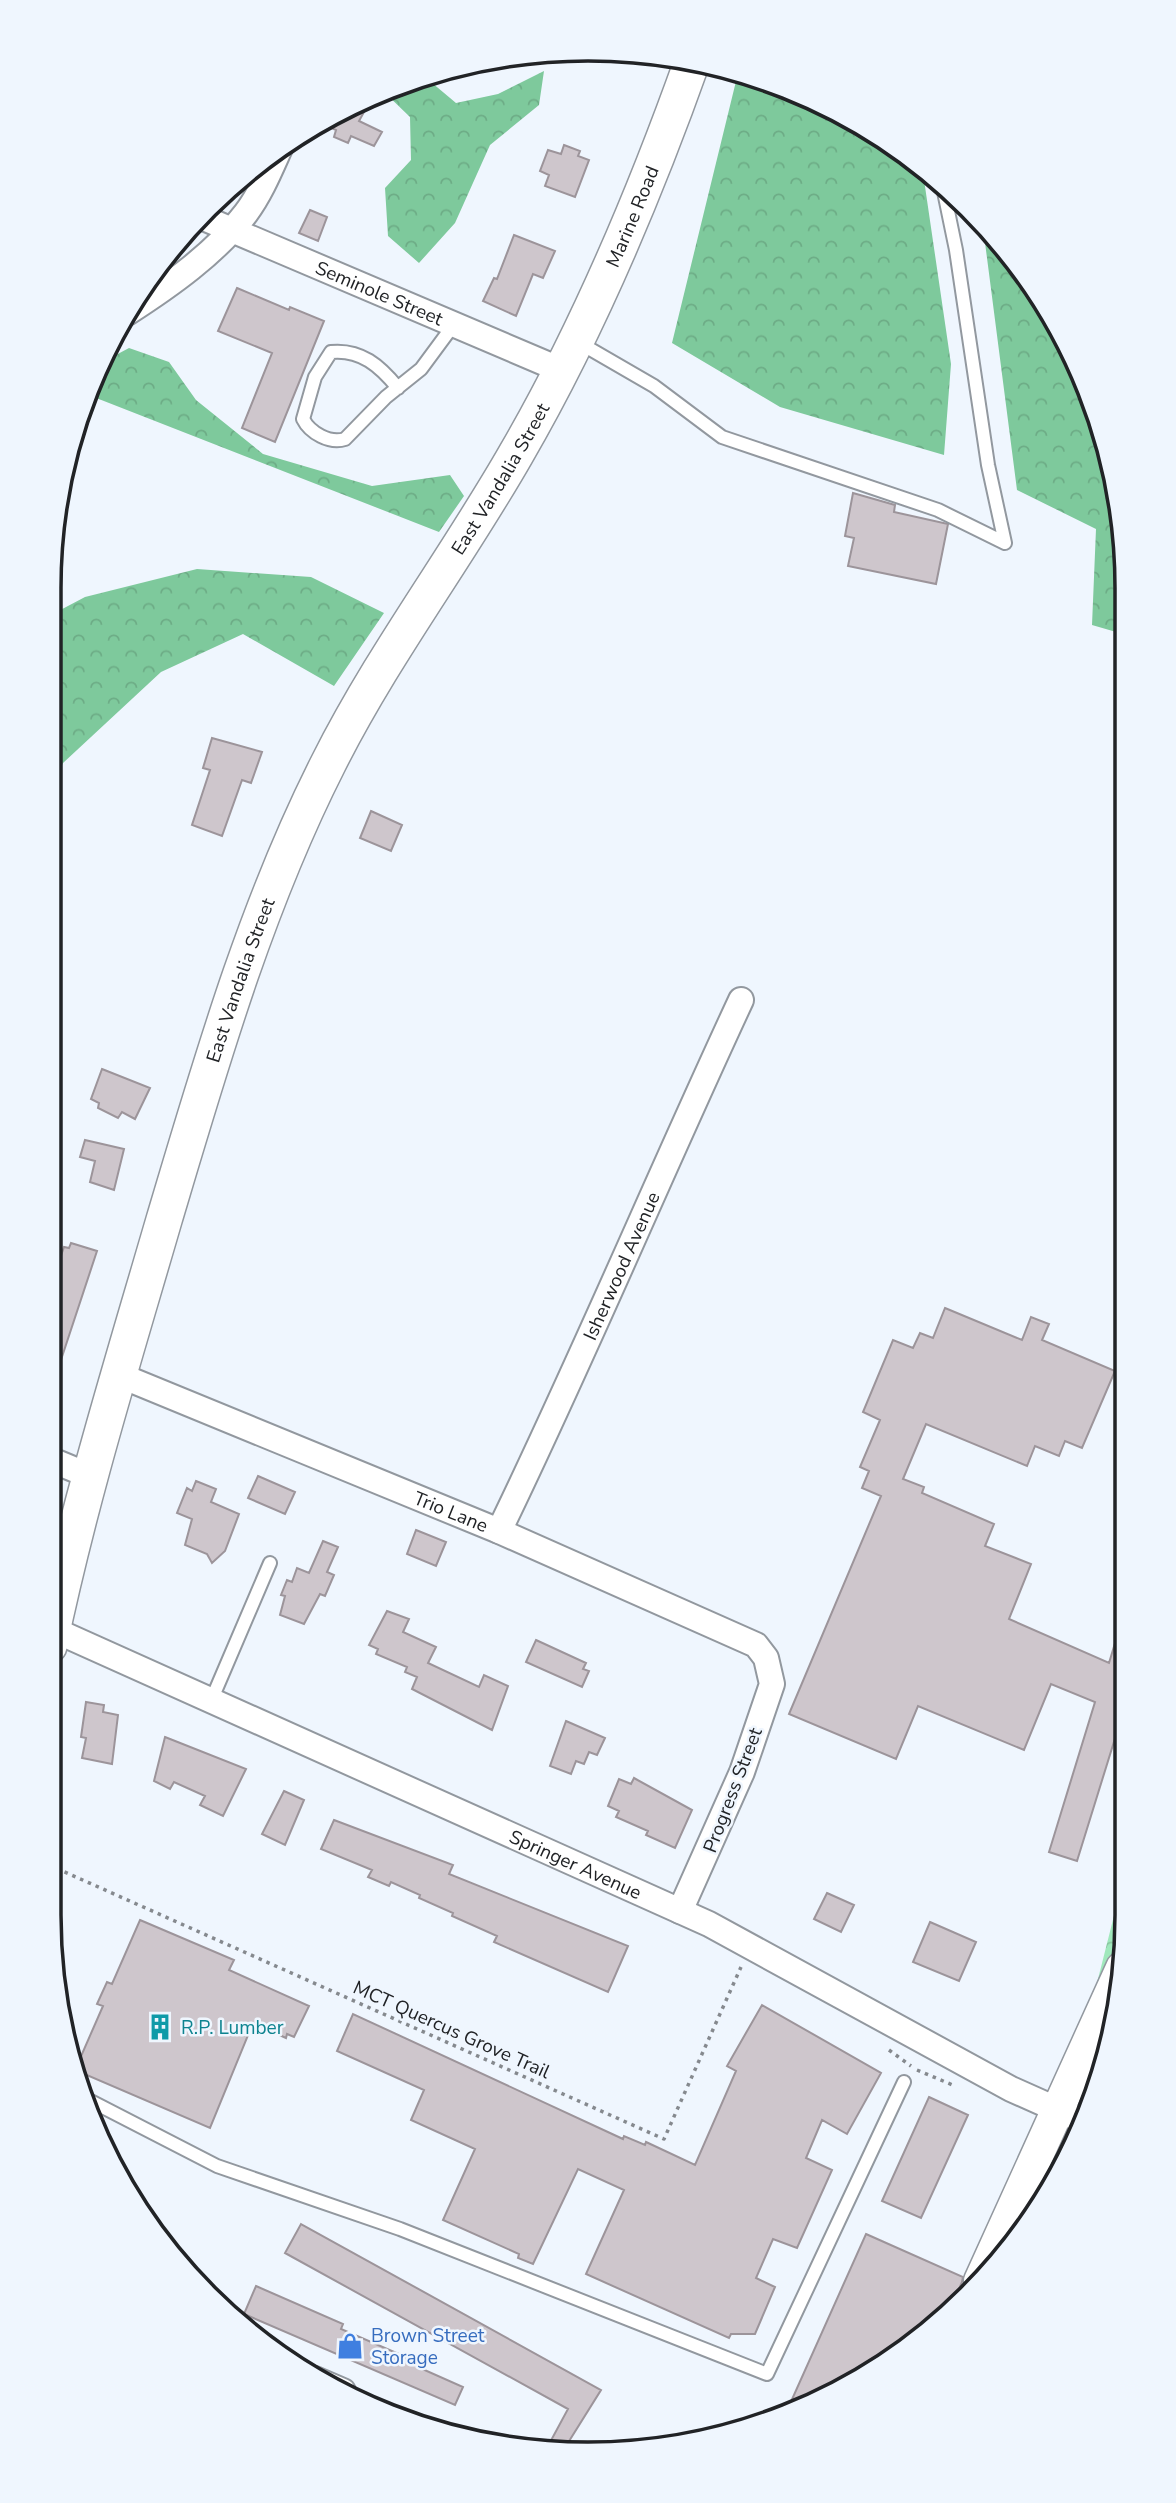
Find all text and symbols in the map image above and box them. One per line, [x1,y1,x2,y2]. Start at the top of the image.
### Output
street label: Marine Road [600,162,666,272]
street label: Seminole Street [311,255,447,332]
street label: East Vandalia Street [445,398,556,560]
street label: East Vandalia Street [200,894,282,1066]
street label: Isherwood Avenue [578,1188,666,1345]
street label: Trio Lane [410,1485,492,1539]
street label: Progress Street [697,1724,769,1857]
street label: Springer Avenue [505,1824,646,1906]
street label: MCT Quercus Grove Trail [349,1975,555,2085]
building icon: R.P. Lumber [145,2012,175,2042]
place label: R.P. Lumber [181,2015,284,2041]
place label: Brown Street Storage [371,2323,485,2371]
shop icon: Brown Street Storage [335,2331,365,2361]

